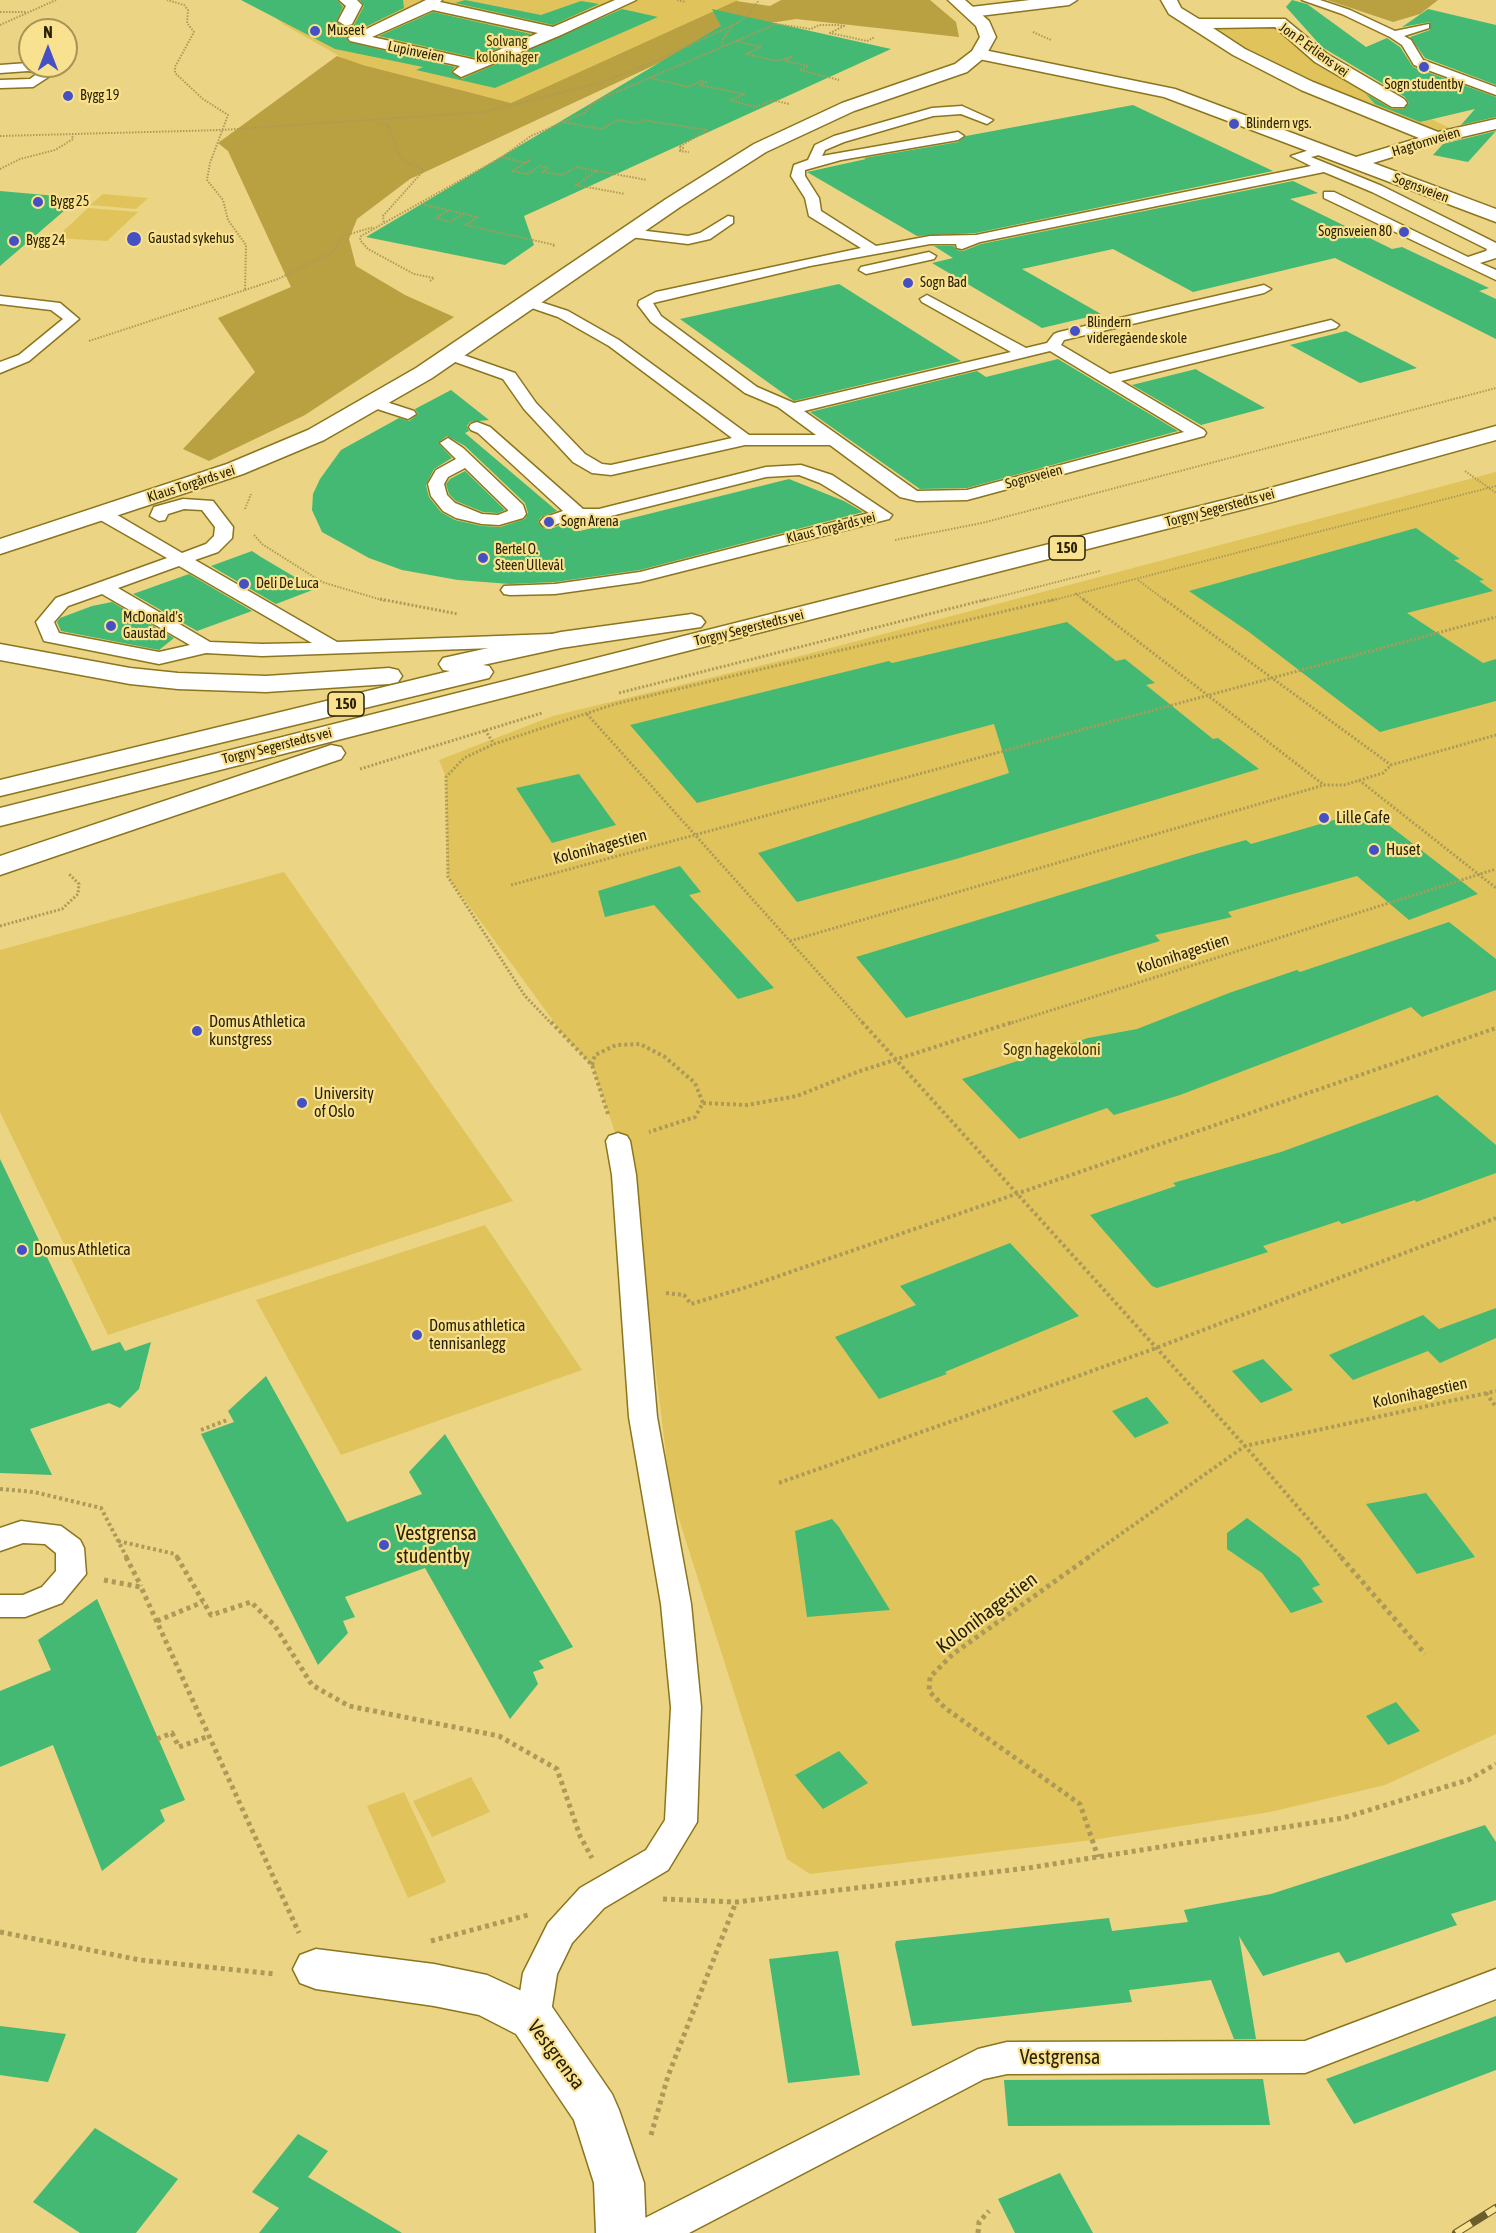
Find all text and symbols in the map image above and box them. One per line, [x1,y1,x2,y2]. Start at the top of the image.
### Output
north arrow [18,18,78,78]
street label: Jon P. Erliens vei [1276,19,1352,81]
text: N [43,23,53,41]
place label: Museet [327,23,365,39]
marker: Museet [308,24,322,38]
park label: Solvang kolonihager [476,34,538,66]
street label: Lupinveien [386,38,446,66]
marker: Sogn studentby [1417,60,1431,74]
place label: Sogn studentby [1384,77,1464,93]
place label: Bygg 19 [80,88,119,104]
marker: Bygg 19 [61,89,75,103]
place label: Blindern vgs. [1246,116,1311,132]
marker: Blindern vgs. [1227,117,1241,131]
street label: Hagtornveien [1390,124,1462,160]
street label: Sognsveien [1391,170,1451,206]
place label: Bygg 25 [50,194,89,210]
marker: Bygg 25 [31,195,45,209]
place label: Sognsveien 80 [1318,224,1392,240]
marker: Sognsveien 80 [1397,225,1411,239]
marker: Gaustad sykehus [125,230,143,248]
place label: Gaustad sykehus [148,231,234,247]
place label: Bygg 24 [26,233,65,249]
marker: Bygg 24 [7,234,21,248]
place label: Sogn Bad [920,275,967,291]
marker: Sogn Bad [901,276,915,290]
place label: Blindern videregående skole [1087,315,1187,348]
marker: Blindern videregående skole [1068,324,1082,338]
street label: Sognsveien [1004,461,1064,493]
street label: Klaus Torgårds vei [145,462,237,506]
street label: Torgny Segerstedts vei [1164,485,1276,531]
street label: Klaus Torgårds vei [785,509,877,547]
place label: Sogn Arena [561,514,619,530]
marker: Sogn Arena [542,515,556,529]
road number: 150 [1049,536,1085,560]
place label: Bertel O. Steen Ullevål [495,542,564,574]
marker: Bertel O. Steen Ullevål [476,551,490,565]
place label: Deli De Luca [256,576,319,592]
marker: Deli De Luca [237,577,251,591]
street label: Torgny Segerstedts vei [692,606,806,650]
place label: McDonald's Gaustad [123,610,183,642]
marker: McDonald's Gaustad [104,619,118,633]
road number: 150 [328,692,364,716]
street label: Torgny Segerstedts vei [220,724,334,768]
place label: Lille Cafe [1336,808,1390,828]
marker: Lille Cafe [1317,811,1331,825]
street label: Kolonihagestien [551,825,649,869]
place label: Huset [1386,840,1421,860]
marker: Huset [1367,843,1381,857]
street label: Kolonihagestien [1134,930,1232,978]
place label: Domus Athletica kunstgress [209,1012,306,1050]
marker: Domus Athletica kunstgress [190,1024,204,1038]
park label: Sogn hagekoloni [1003,1040,1101,1060]
place label: University of Oslo [314,1084,374,1122]
marker: University of Oslo [295,1096,309,1110]
place label: Domus Athletica [34,1240,131,1260]
marker: Domus Athletica [15,1243,29,1257]
place label: Domus athletica tennisanlegg [429,1316,525,1354]
marker: Domus athletica tennisanlegg [410,1328,424,1342]
street label: Kolonihagestien [1371,1374,1469,1412]
place label: Vestgrensa studentby [396,1522,477,1569]
marker: Vestgrensa studentby [377,1538,391,1552]
street label: Kolonihagestien [932,1567,1042,1659]
street label: Vestgrensa [522,2016,590,2094]
street label: Vestgrensa [1020,2046,1100,2070]

